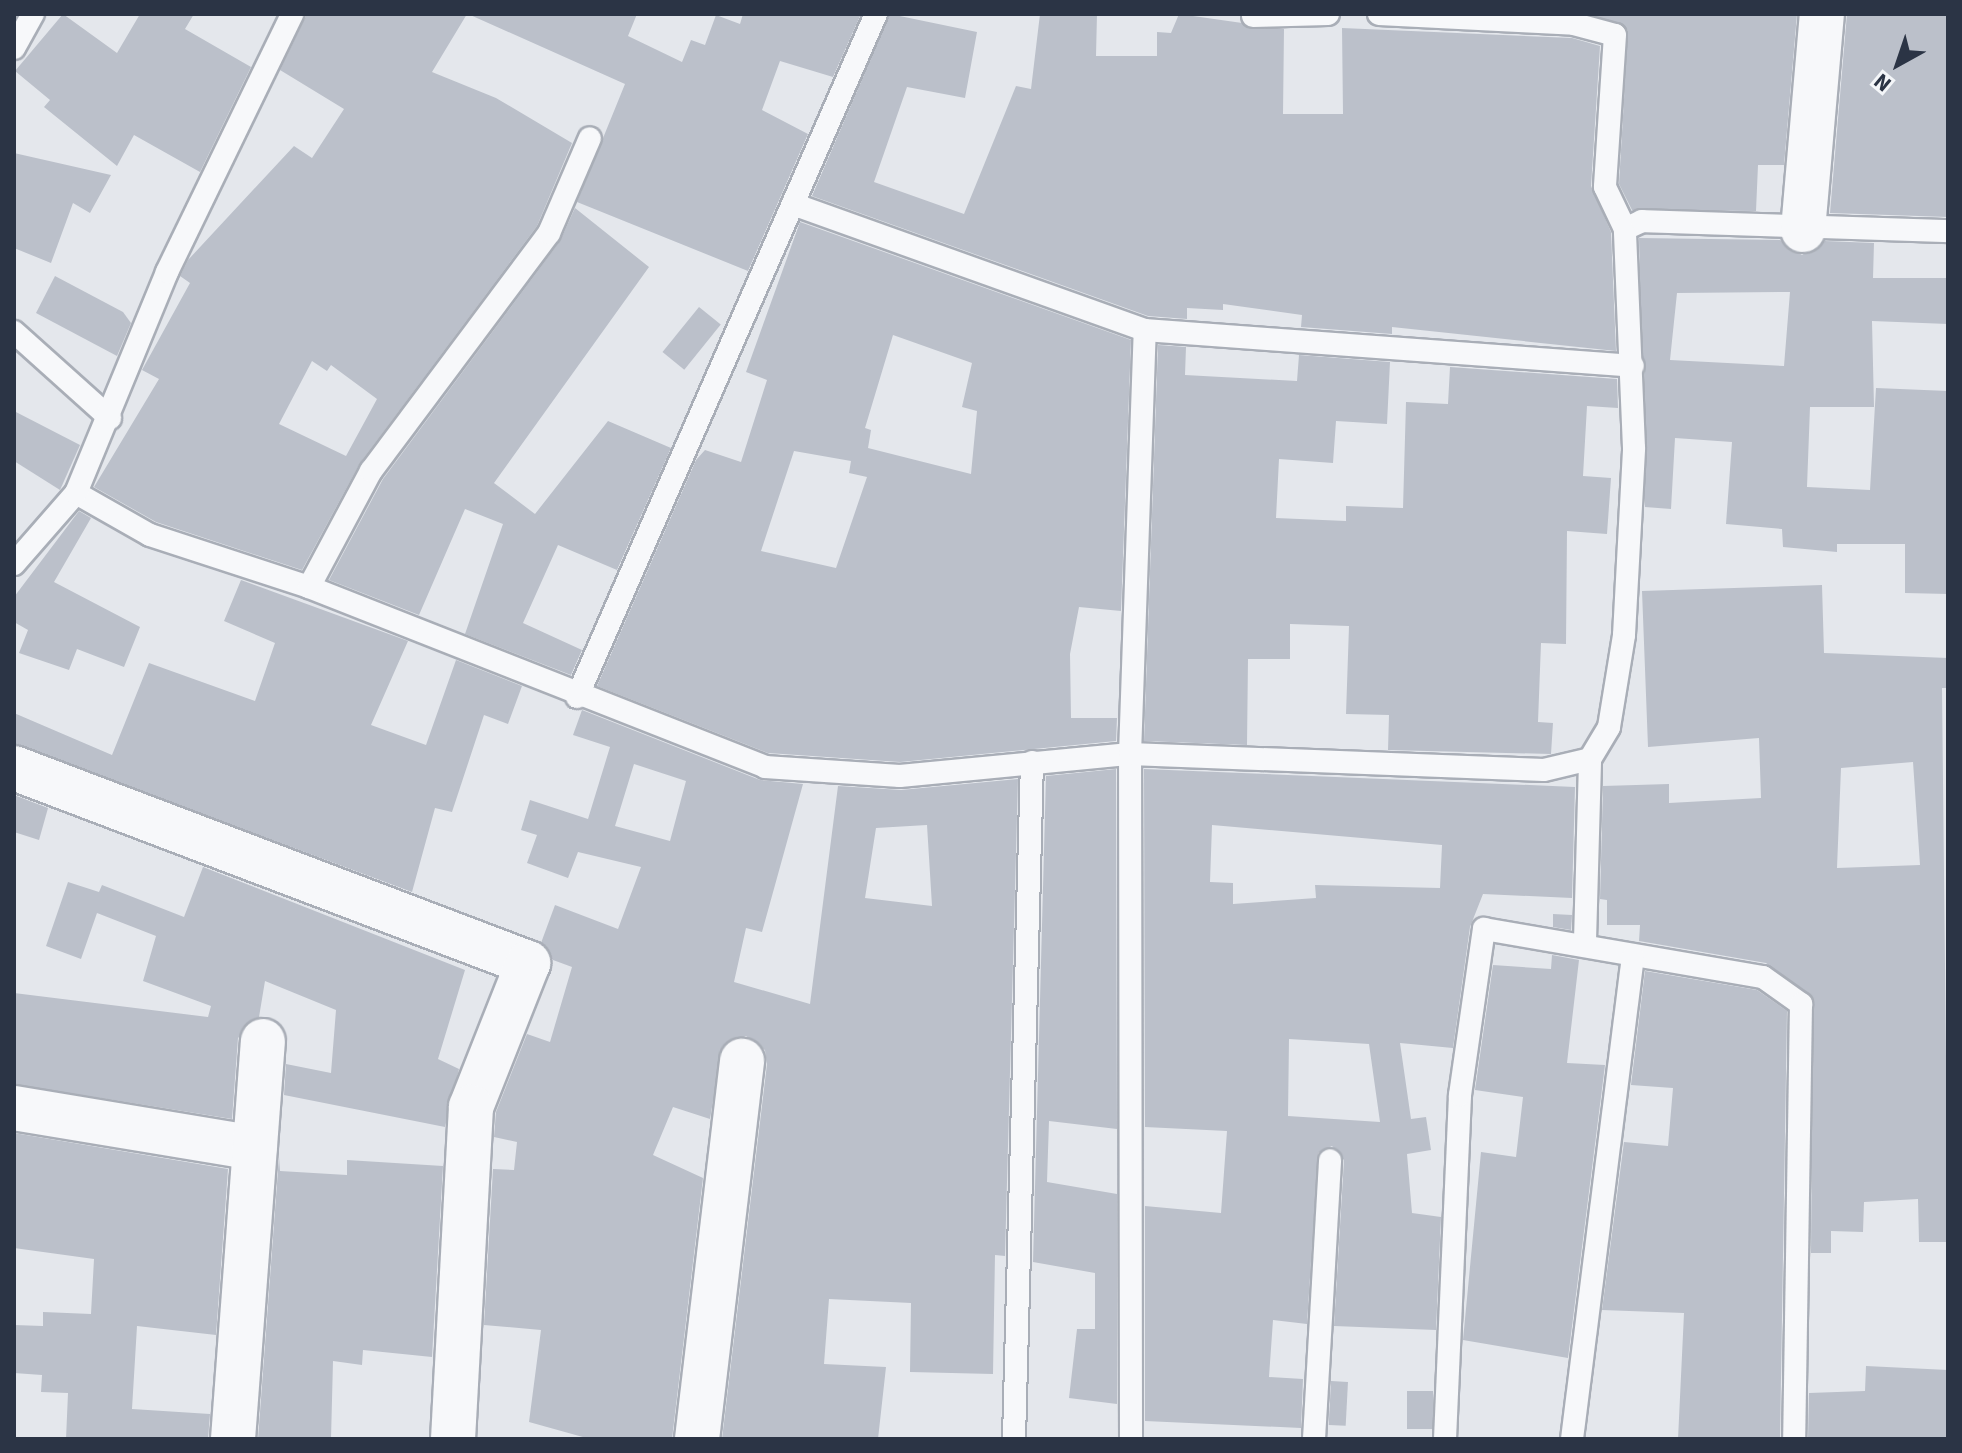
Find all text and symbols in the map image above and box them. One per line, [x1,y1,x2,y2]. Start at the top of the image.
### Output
north arrow [1858,24,1938,104]
text: N [1867,65,1898,99]

